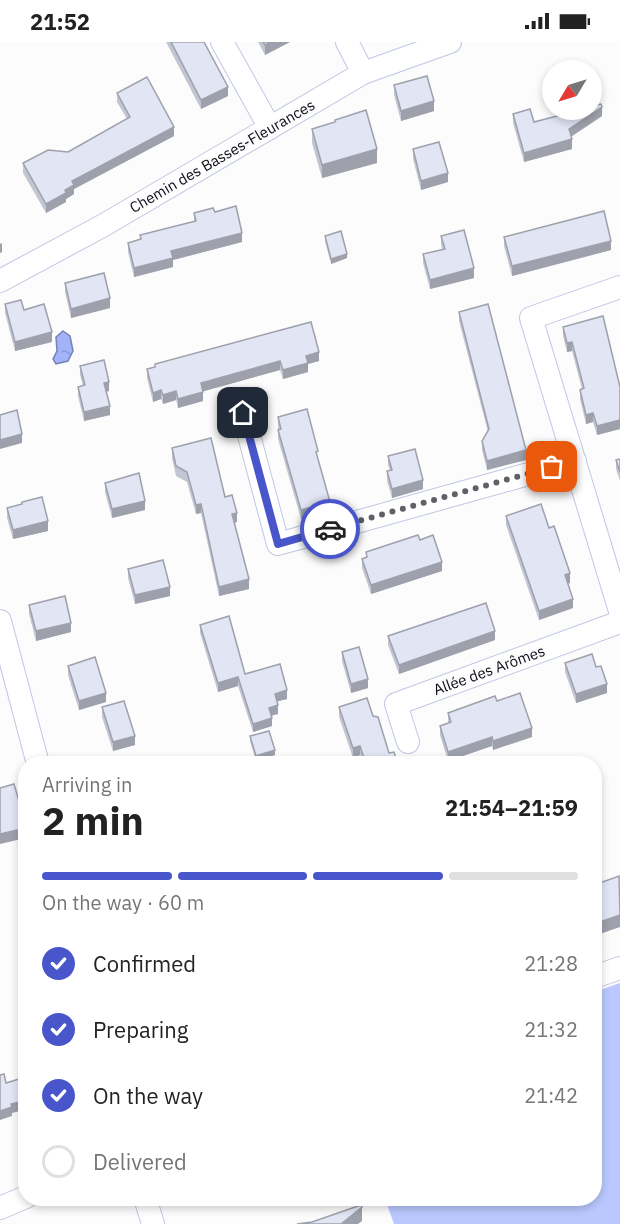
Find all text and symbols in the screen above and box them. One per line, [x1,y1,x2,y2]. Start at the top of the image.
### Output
text: 21:52 [30,7,90,36]
north arrow [542,60,602,120]
map controls [542,60,602,120]
street label: Chemin des Basses-Fleurances [126,95,318,217]
pin [217,387,268,438]
icon: home [226,396,259,429]
pin [526,441,577,492]
icon: bag [535,450,568,483]
courier [300,499,360,559]
icon: car [314,513,347,546]
street label: Allée des Arômes [431,641,547,699]
text: Arriving in [42,771,132,798]
text: 21:54–21:59 [445,793,578,822]
text: 2 min [42,795,144,846]
text: On the way · 60 m [42,889,204,916]
icon: check [42,947,75,980]
text: Confirmed [93,949,196,978]
text: 21:28 [524,950,578,977]
icon: check [42,1013,75,1046]
text: Preparing [93,1015,188,1044]
text: 21:32 [524,1016,578,1043]
icon: check [42,1079,75,1112]
text: On the way [93,1081,203,1110]
text: 21:42 [524,1082,578,1109]
text: Delivered [93,1147,187,1176]

